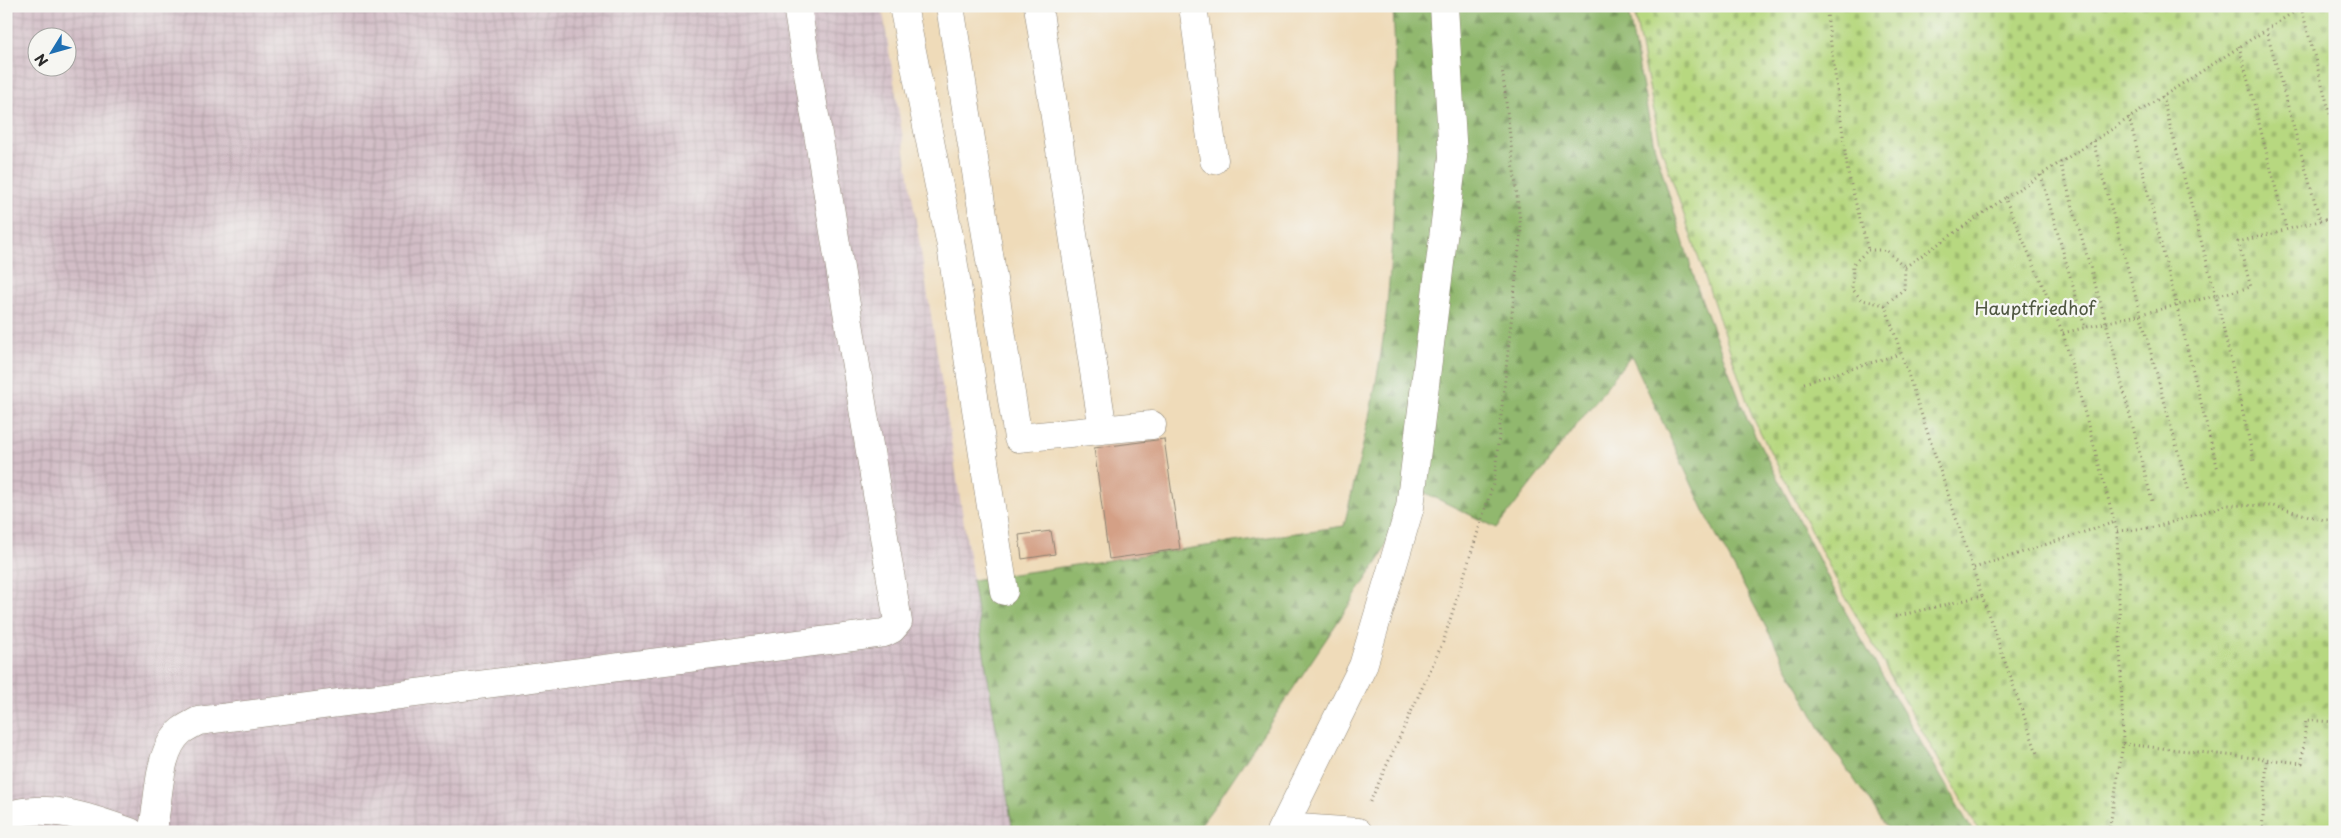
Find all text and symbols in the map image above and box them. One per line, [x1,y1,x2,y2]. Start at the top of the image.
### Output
north arrow [28,28,78,78]
text: N [29,49,53,71]
park label: Hauptfriedhof [1975,294,2098,321]

